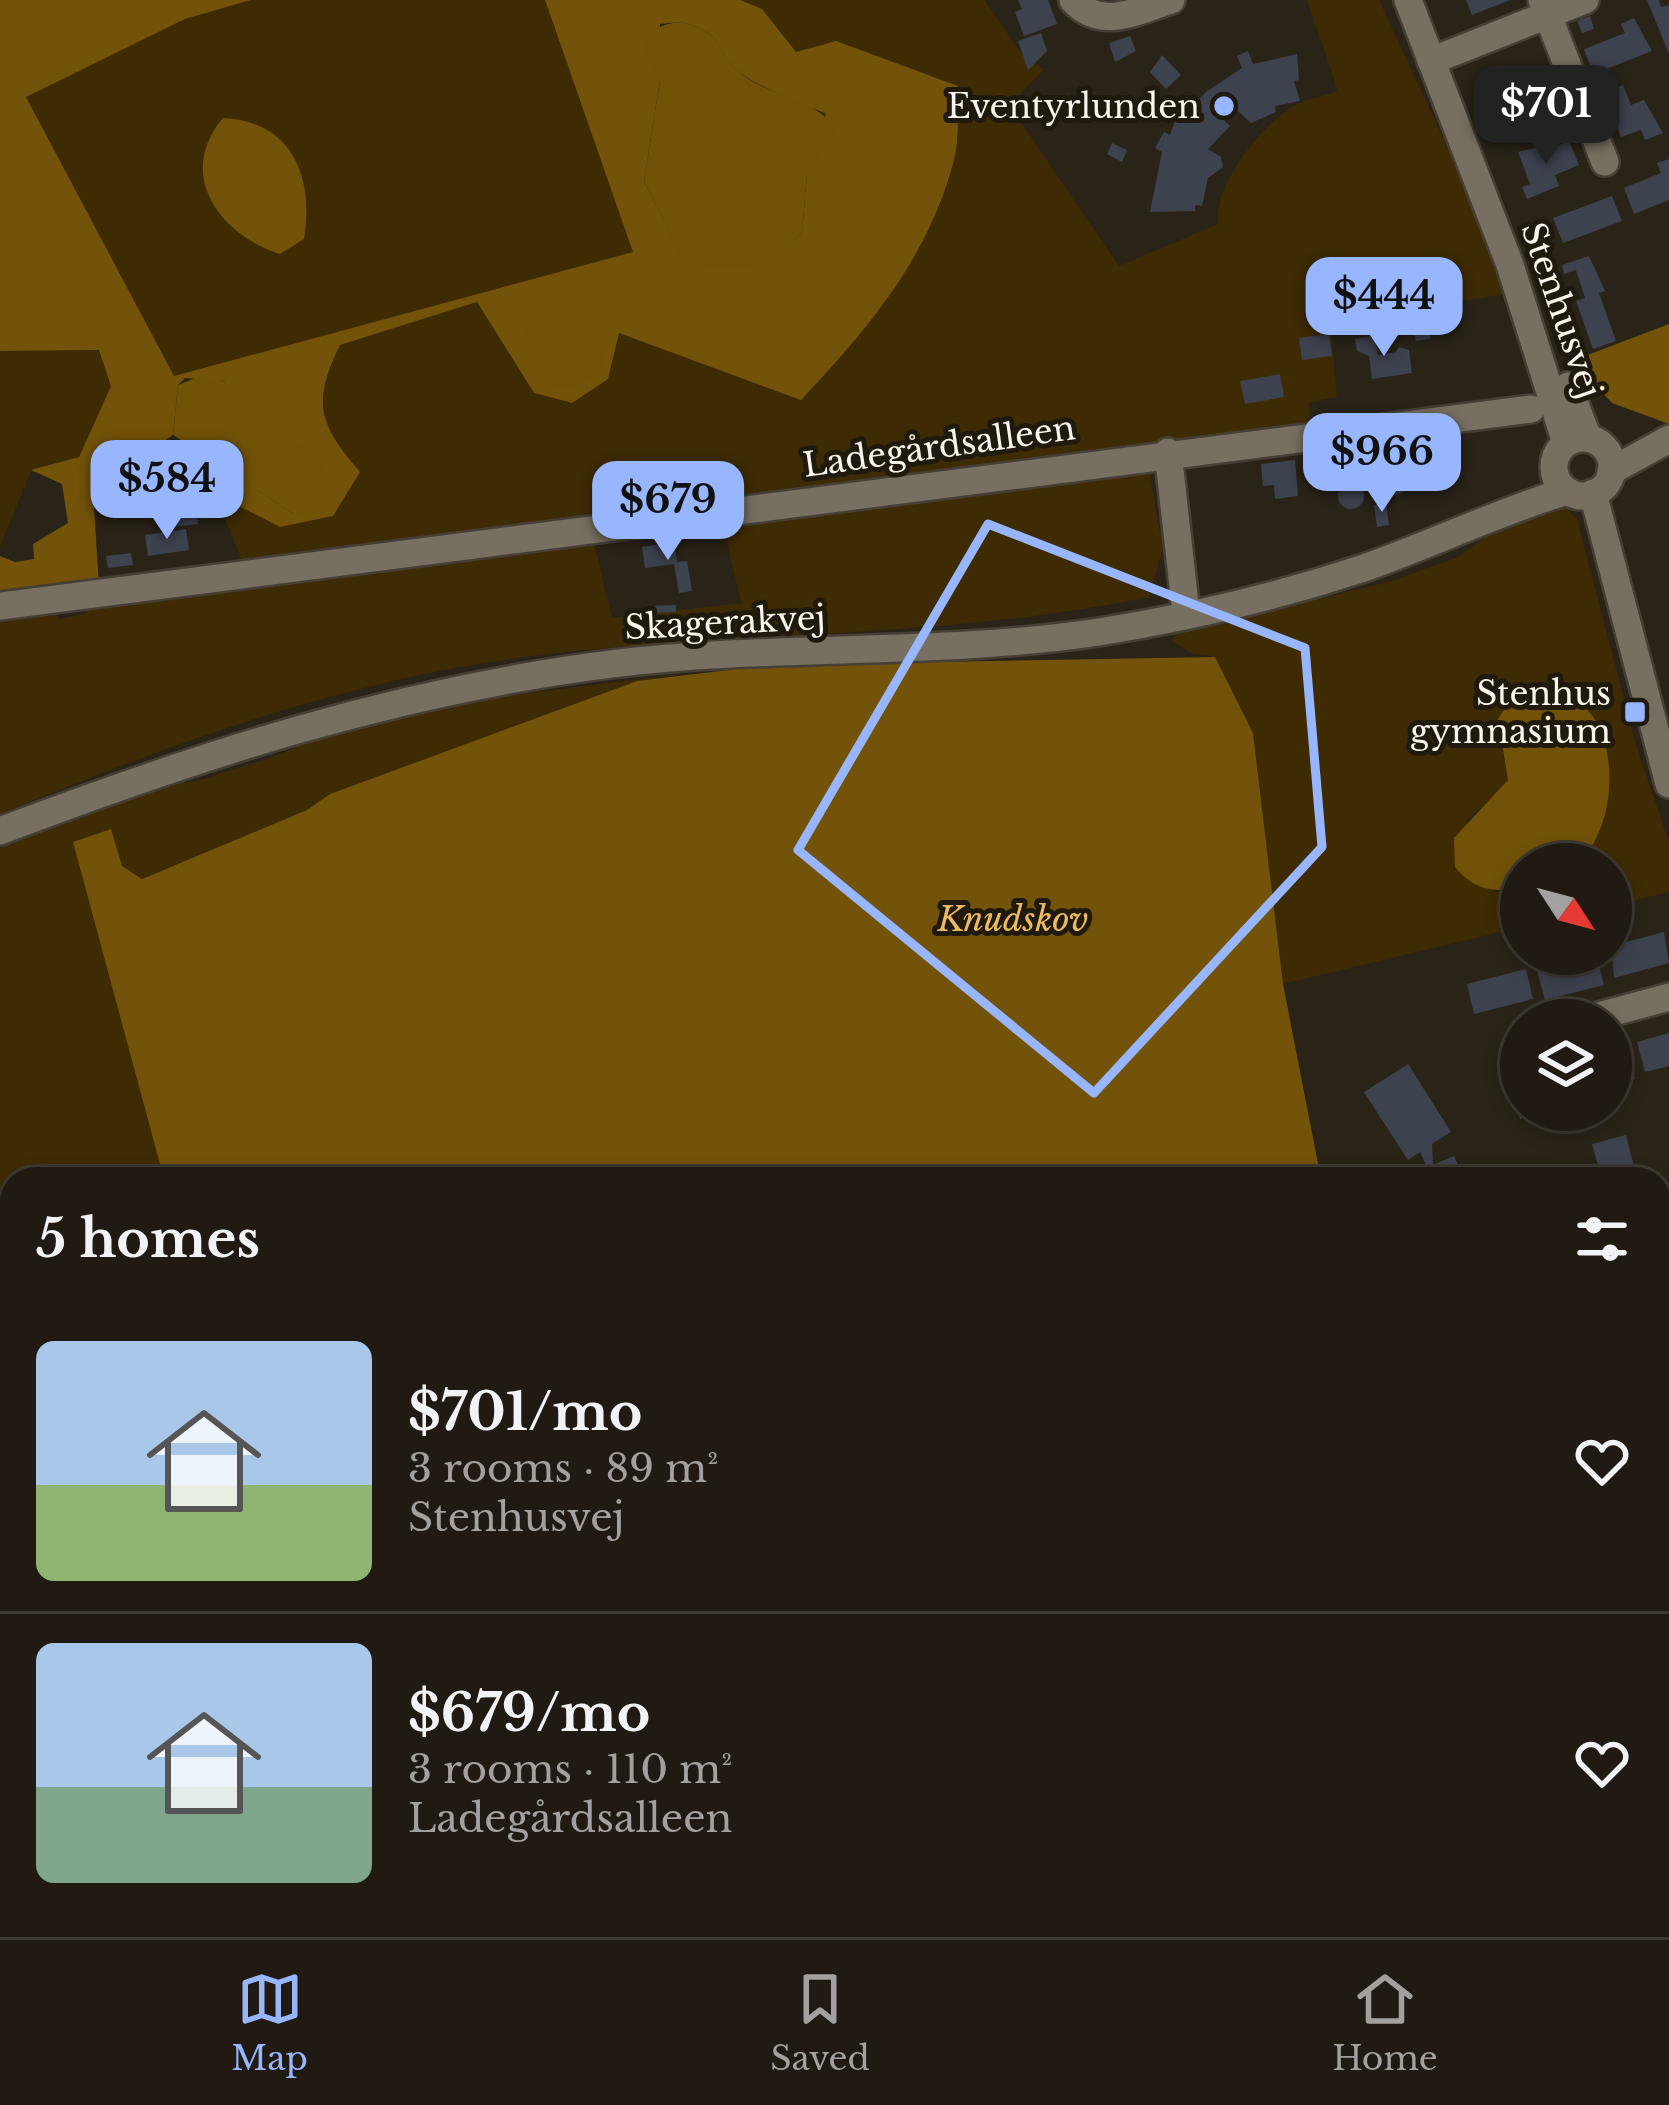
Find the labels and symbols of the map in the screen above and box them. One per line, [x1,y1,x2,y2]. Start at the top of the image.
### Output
pin: $701 [1475,65,1617,167]
place label: Eventyrlunden [947,86,1200,127]
marker: Eventyrlunden [1211,93,1237,119]
street label: Stenhusvej [1512,217,1611,403]
pin: $444 [1313,257,1455,359]
street label: Ladegårdsalleen [800,407,1078,486]
pin: $966 [1311,413,1453,515]
pin: $584 [96,440,238,542]
pin: $679 [597,461,739,563]
street label: Skagerakvej [624,597,827,648]
place label: Stenhus gymnasium [1410,673,1611,752]
marker: Stenhus gymnasium [1622,699,1648,725]
north arrow [1500,843,1632,975]
park label: Knudskov [937,899,1088,940]

